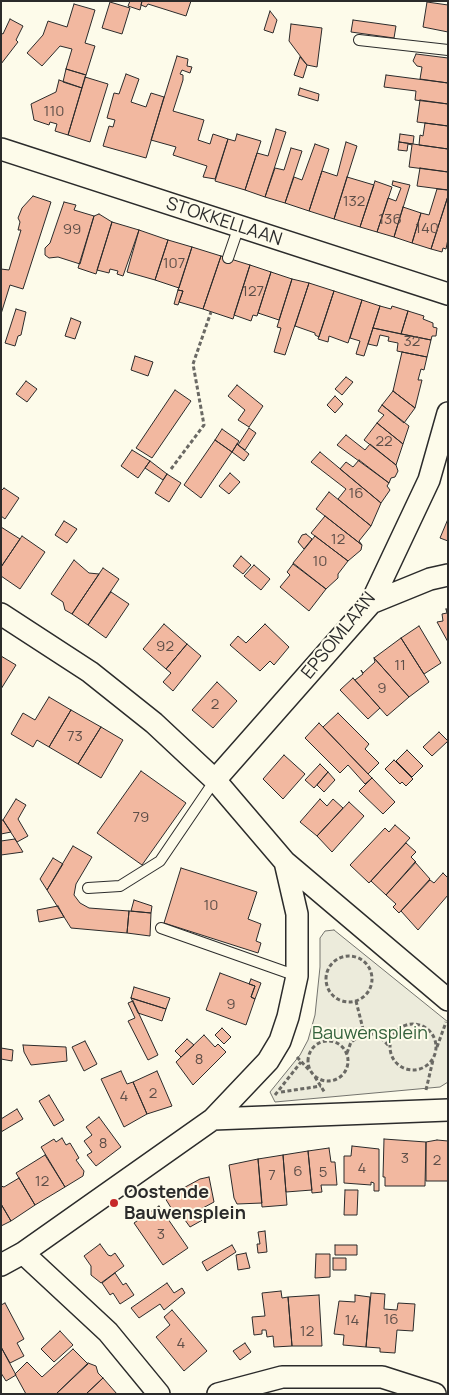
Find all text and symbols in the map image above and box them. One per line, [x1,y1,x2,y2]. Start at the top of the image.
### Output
house number: 110 [44,103,64,121]
street label: STOKKELLAAN [163,193,285,251]
house number: 132 [343,193,365,211]
house number: 136 [378,211,402,229]
house number: 140 [415,220,439,238]
house number: 99 [63,221,81,239]
house number: 107 [163,255,185,273]
house number: 127 [242,283,264,301]
house number: 32 [404,333,420,351]
house number: 22 [375,433,393,451]
house number: 16 [348,485,364,503]
house number: 12 [331,531,345,549]
house number: 10 [313,553,327,571]
street label: EPSOMLAAN [297,588,381,684]
house number: 92 [156,638,174,656]
house number: 11 [394,657,406,675]
house number: 9 [377,680,387,698]
house number: 2 [211,696,219,714]
house number: 73 [67,728,83,746]
house number: 79 [133,809,149,827]
house number: 10 [204,897,218,915]
house number: 9 [226,996,236,1014]
park label: Bauwensplein [312,1023,428,1045]
house number: 8 [195,1051,203,1069]
house number: 2 [149,1085,157,1103]
house number: 4 [120,1088,128,1106]
house number: 8 [99,1135,107,1153]
house number: 3 [401,1150,409,1168]
house number: 2 [433,1152,441,1170]
house number: 4 [358,1160,366,1178]
house number: 6 [293,1163,303,1181]
house number: 5 [319,1164,327,1182]
house number: 7 [268,1167,276,1185]
house number: 12 [35,1173,49,1191]
place label: Oostende Bauwensplein [124,1182,246,1224]
marker: Oostende Bauwensplein [108,1197,120,1209]
house number: 3 [157,1226,165,1244]
house number: 16 [383,1311,399,1329]
house number: 14 [345,1312,359,1330]
house number: 12 [300,1323,314,1341]
house number: 4 [177,1335,185,1353]

